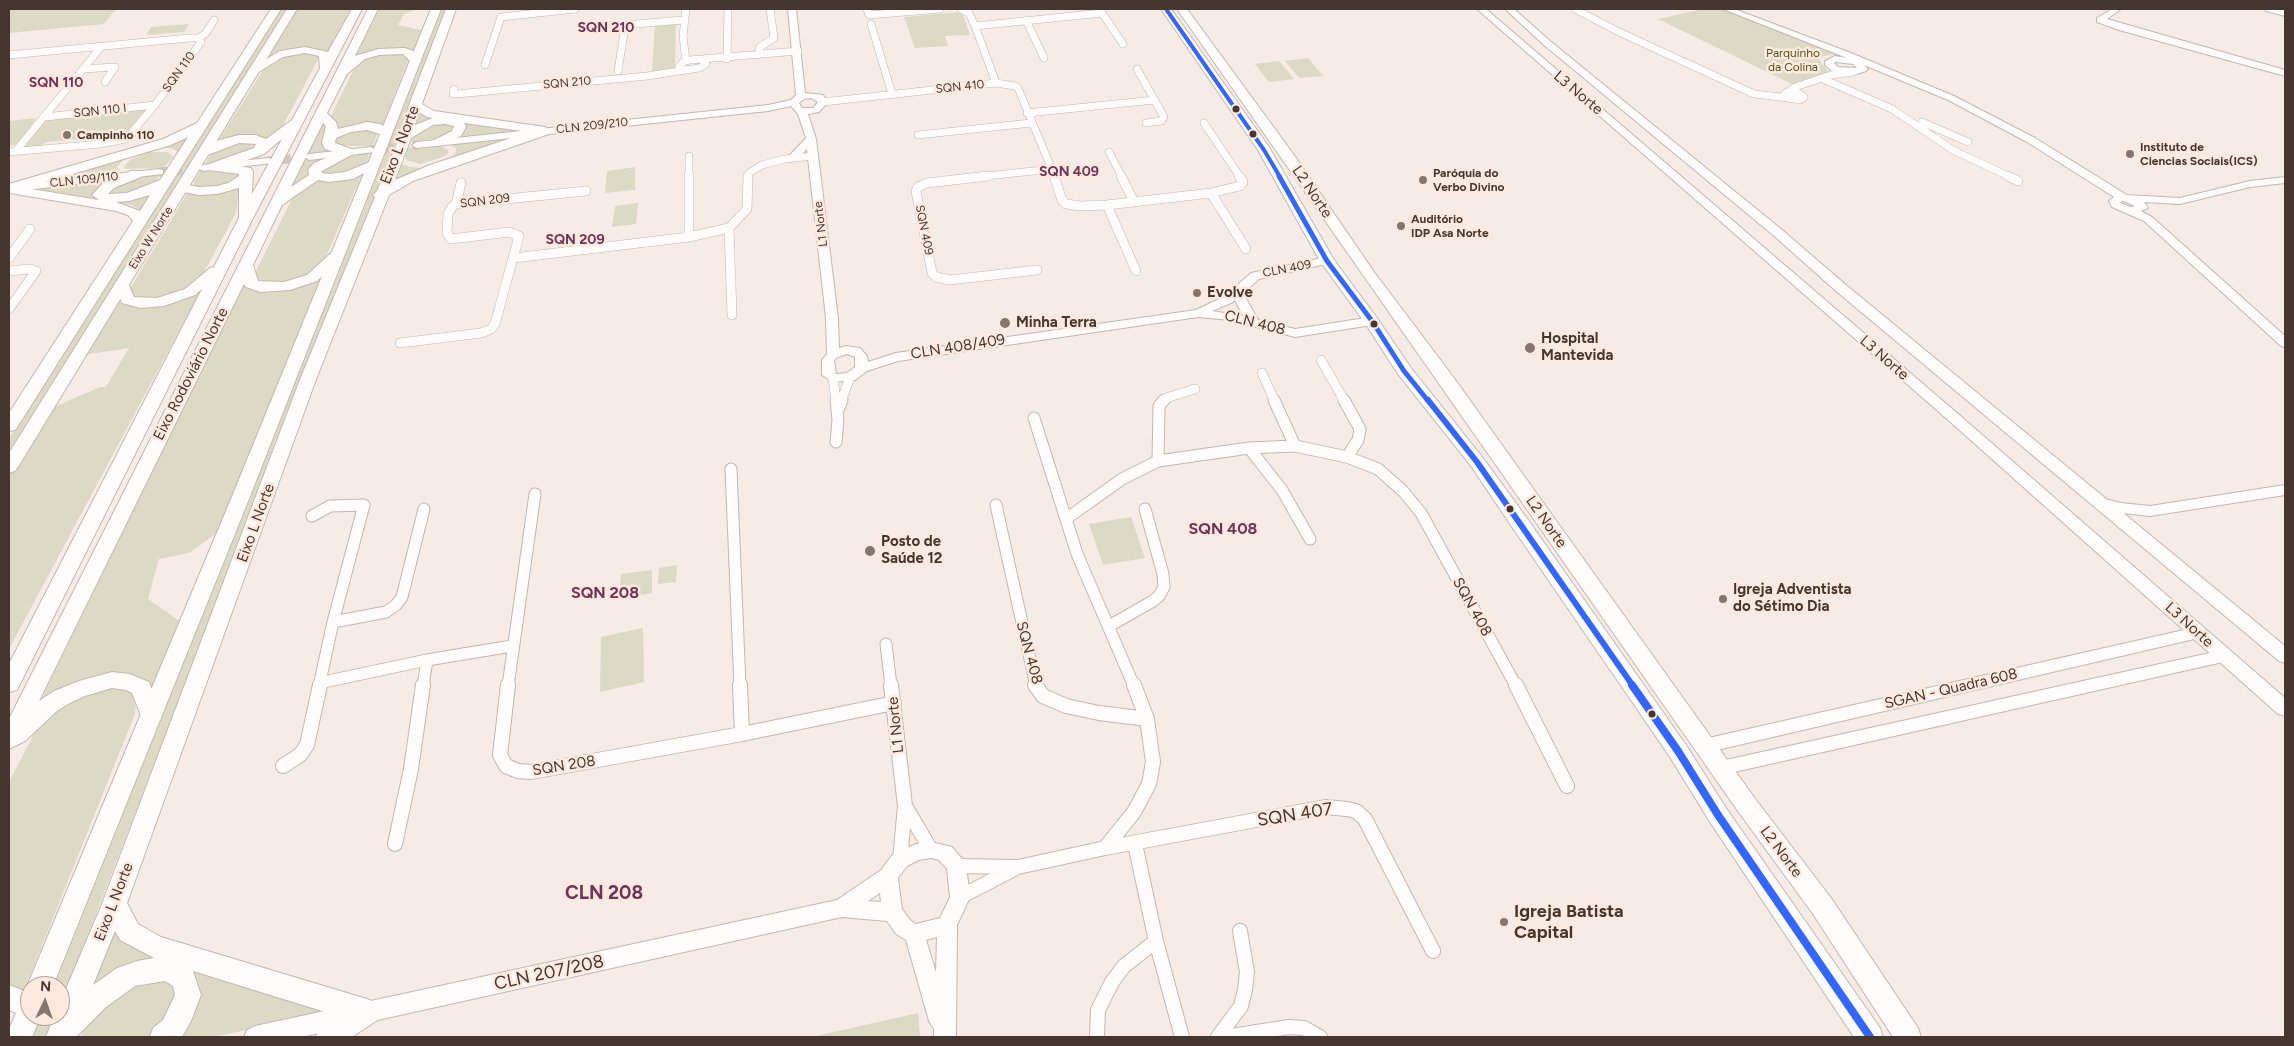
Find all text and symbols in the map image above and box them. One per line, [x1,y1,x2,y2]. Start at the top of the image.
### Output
district label: SQN 210 [578,20,634,36]
park label: Parquinho da Colina [1766,46,1820,74]
street label: SQN 110 [159,49,199,95]
street label: L3 Norte [1550,67,1606,119]
street label: SQN 210 [542,74,592,92]
district label: SQN 110 [29,75,83,91]
street label: SQN 410 [935,77,985,97]
street label: SQN 110 I [73,101,127,121]
street label: Eixo L Norte [377,103,423,187]
unlabelled marker [1231,104,1241,114]
street label: CLN 209/210 [555,115,629,137]
place label: Campinho 110 [77,128,154,142]
marker: Campinho 110 [61,129,73,141]
unlabelled marker [1248,129,1258,139]
place label: Instituto de Ciencias Sociais(ICS) [2140,140,2258,168]
marker: Instituto de Ciencias Sociais(ICS) [2124,148,2136,160]
street label: L2 Norte [1288,162,1336,222]
district label: SQN 409 [1039,164,1099,180]
place label: Paróquia do Verbo Divino [1433,166,1505,194]
street label: CLN 109/110 [49,169,119,191]
marker: Paróquia do Verbo Divino [1417,174,1429,186]
street label: SQN 209 [459,191,511,211]
street label: L1 Norte [811,201,831,247]
street label: Eixo W Norte [126,204,176,272]
street label: SQN 409 [912,204,936,256]
place label: Auditório IDP Asa Norte [1411,212,1489,240]
marker: Auditório IDP Asa Norte [1395,220,1407,232]
district label: SQN 209 [546,232,604,248]
street label: CLN 409 [1262,257,1312,281]
place label: Evolve [1207,284,1253,302]
marker: Evolve [1191,287,1203,299]
street label: Eixo Rodoviário Norte [150,305,232,443]
street label: CLN 408 [1223,307,1287,339]
place label: Minha Terra [1016,314,1097,332]
marker: Minha Terra [998,316,1012,330]
unlabelled marker [1369,319,1379,329]
place label: Hospital Mantevida [1541,330,1613,365]
street label: CLN 408/409 [910,331,1006,363]
street label: L3 Norte [1856,332,1912,384]
marker: Hospital Mantevida [1523,341,1537,355]
street label: Eixo L Norte [233,481,279,565]
street label: L2 Norte [1522,493,1570,551]
unlabelled marker [1505,504,1515,514]
district label: SQN 408 [1189,519,1257,539]
place label: Posto de Saúde 12 [881,533,942,568]
marker: Posto de Saúde 12 [863,544,877,558]
street label: SQN 408 [1449,574,1495,640]
place label: Igreja Adventista do Sétimo Dia [1733,581,1852,616]
district label: SQN 208 [571,583,639,603]
marker: Igreja Adventista do Sétimo Dia [1717,593,1729,605]
street label: L3 Norte [2161,599,2217,651]
street label: SQN 408 [1012,620,1046,686]
street label: SGAN - Quadra 608 [1883,665,2019,713]
street label: L1 Norte [884,696,908,754]
unlabelled marker [1647,709,1657,719]
street label: SQN 208 [531,752,597,780]
street label: SQN 407 [1256,798,1334,832]
street label: L2 Norte [1756,823,1806,881]
street label: Eixo L Norte [91,860,137,944]
district label: CLN 208 [565,882,643,904]
place label: Igreja Batista Capital [1514,901,1624,944]
marker: Igreja Batista Capital [1498,916,1510,928]
street label: CLN 207/208 [492,951,606,995]
north arrow [20,976,70,1026]
text: N [40,978,52,995]

